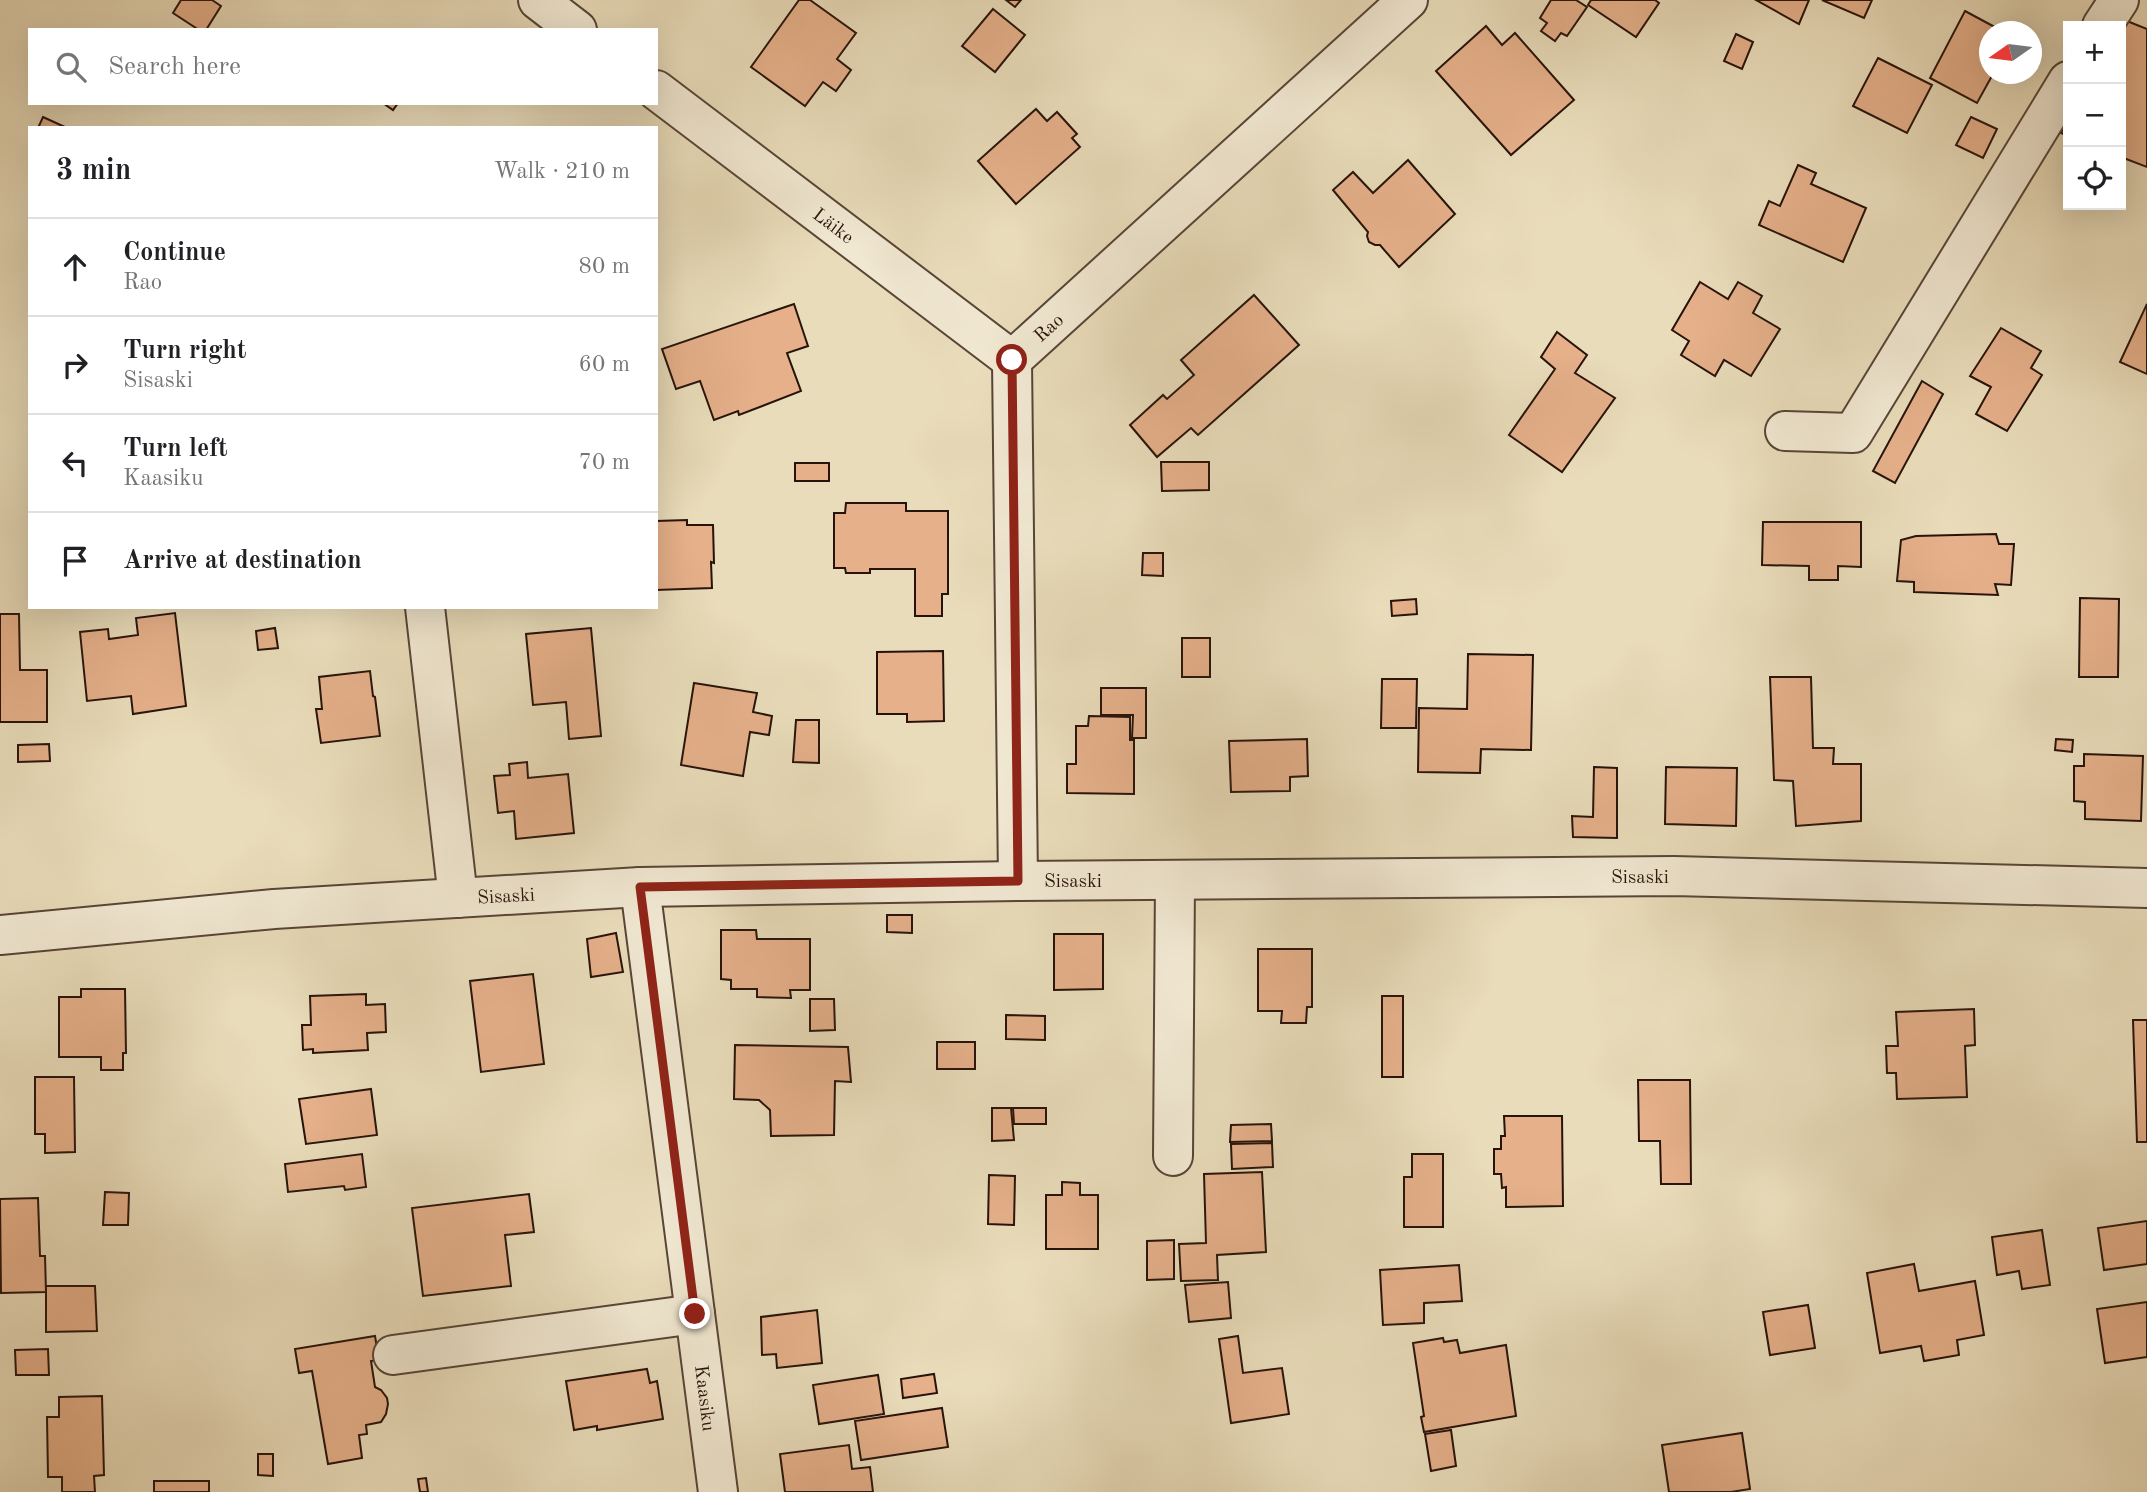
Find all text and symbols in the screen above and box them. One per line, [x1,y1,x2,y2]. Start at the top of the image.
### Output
north arrow [1979,21,2042,84]
map controls [2063,21,2126,210]
button: + [2063,21,2126,84]
search box [28,28,658,105]
icon: search [52,48,90,86]
text: Search here [108,54,241,80]
button: − [2063,84,2126,147]
button: locate [2063,147,2126,210]
text: 3 min [56,156,131,186]
text: Walk · 210 m [494,160,630,183]
street label: Läike [808,206,857,248]
text: Continue [123,240,226,266]
icon: ahead [56,248,94,286]
text: 80 m [579,255,630,278]
text: Rao [123,271,162,294]
street label: Rao [1031,311,1068,347]
text: Turn right [123,338,246,364]
route start [996,344,1027,375]
icon: right [56,346,94,384]
text: 60 m [579,353,630,376]
text: Sisaski [123,369,193,392]
text: Turn left [123,436,228,462]
icon: left [56,444,94,482]
text: 70 m [579,451,630,474]
text: Kaasiku [123,467,204,490]
icon: arrive [56,542,94,580]
text: Arrive at destination [123,548,362,574]
street label: Sisaski [1611,869,1669,888]
street label: Sisaski [1044,873,1102,892]
street label: Sisaski [477,886,535,908]
route end [679,1298,710,1329]
street label: Kaasiku [690,1364,717,1432]

